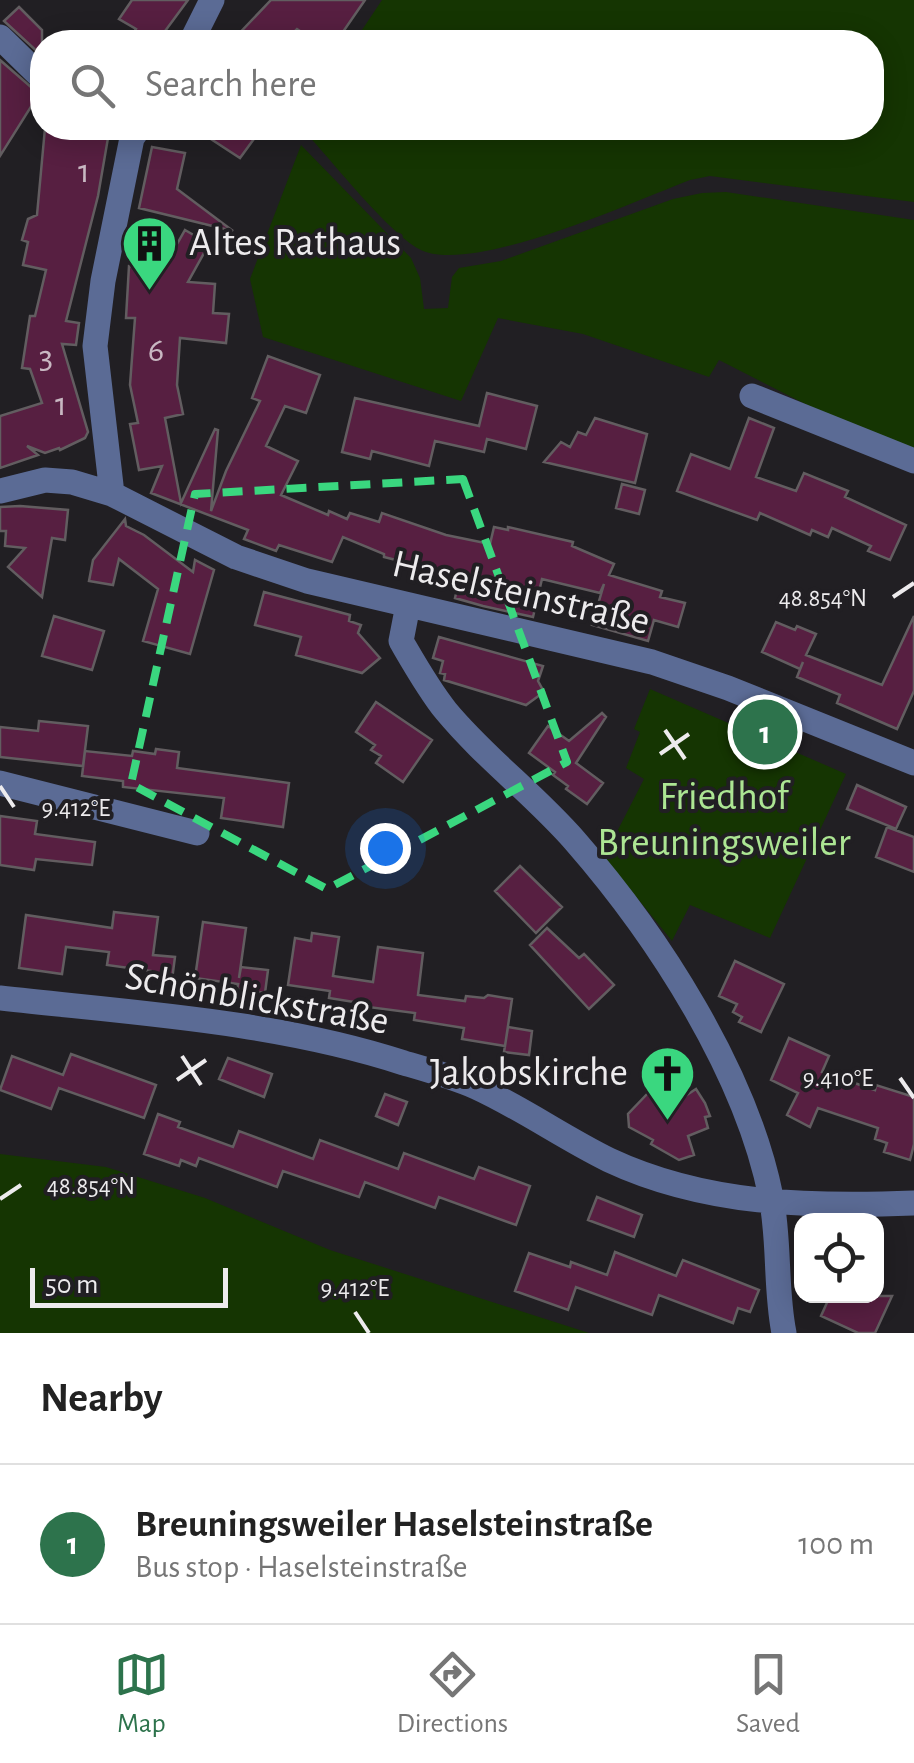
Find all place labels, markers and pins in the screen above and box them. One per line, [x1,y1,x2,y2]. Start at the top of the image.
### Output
building icon: Altes Rathaus [120,213,180,292]
place label: Altes Rathaus [189,223,401,263]
pin: 1 [732,694,798,770]
church icon: Jakobskirche [637,1043,697,1122]
place label: Jakobskirche [430,1053,628,1093]

